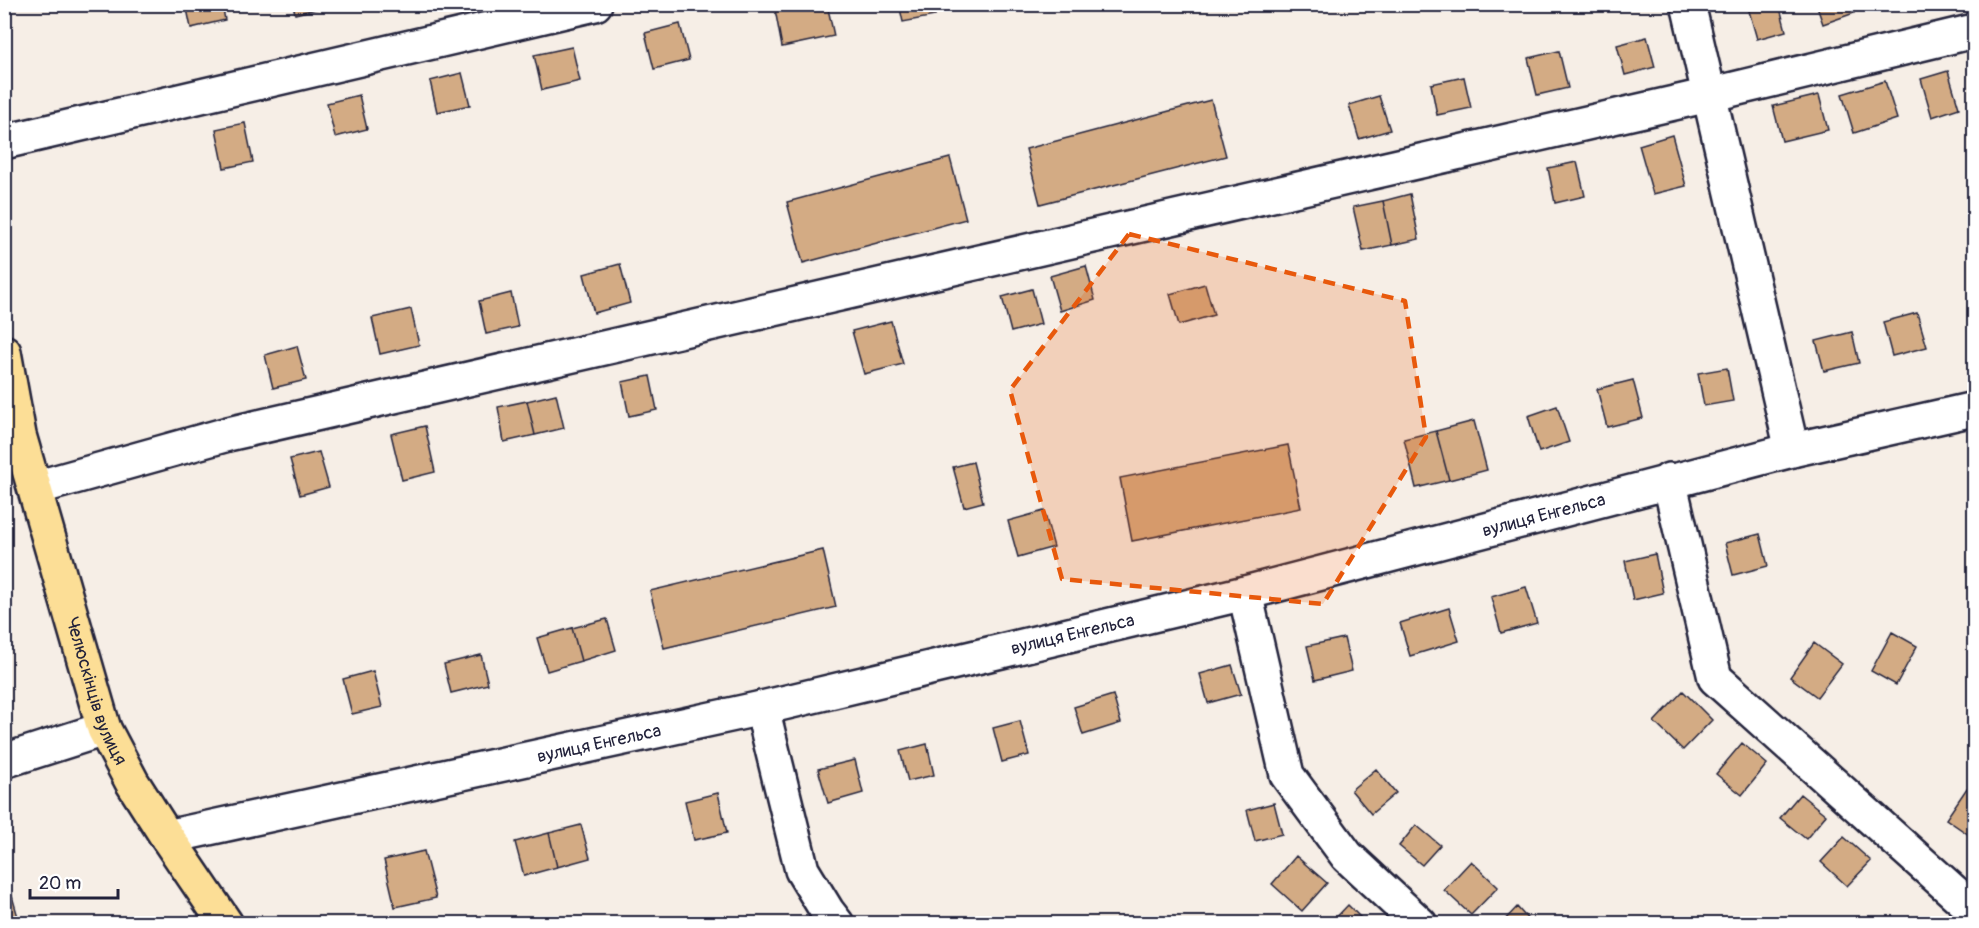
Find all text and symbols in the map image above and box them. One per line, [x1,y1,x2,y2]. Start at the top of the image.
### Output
street label: вулиця Енгельса [1480,488,1608,543]
street label: вулиця Енгельса [1008,609,1137,660]
street label: Челюскінців вулиця [60,615,132,769]
street label: вулиця Енгельса [535,719,663,768]
scale bar [30,862,118,900]
text: 20 m [39,872,81,895]

